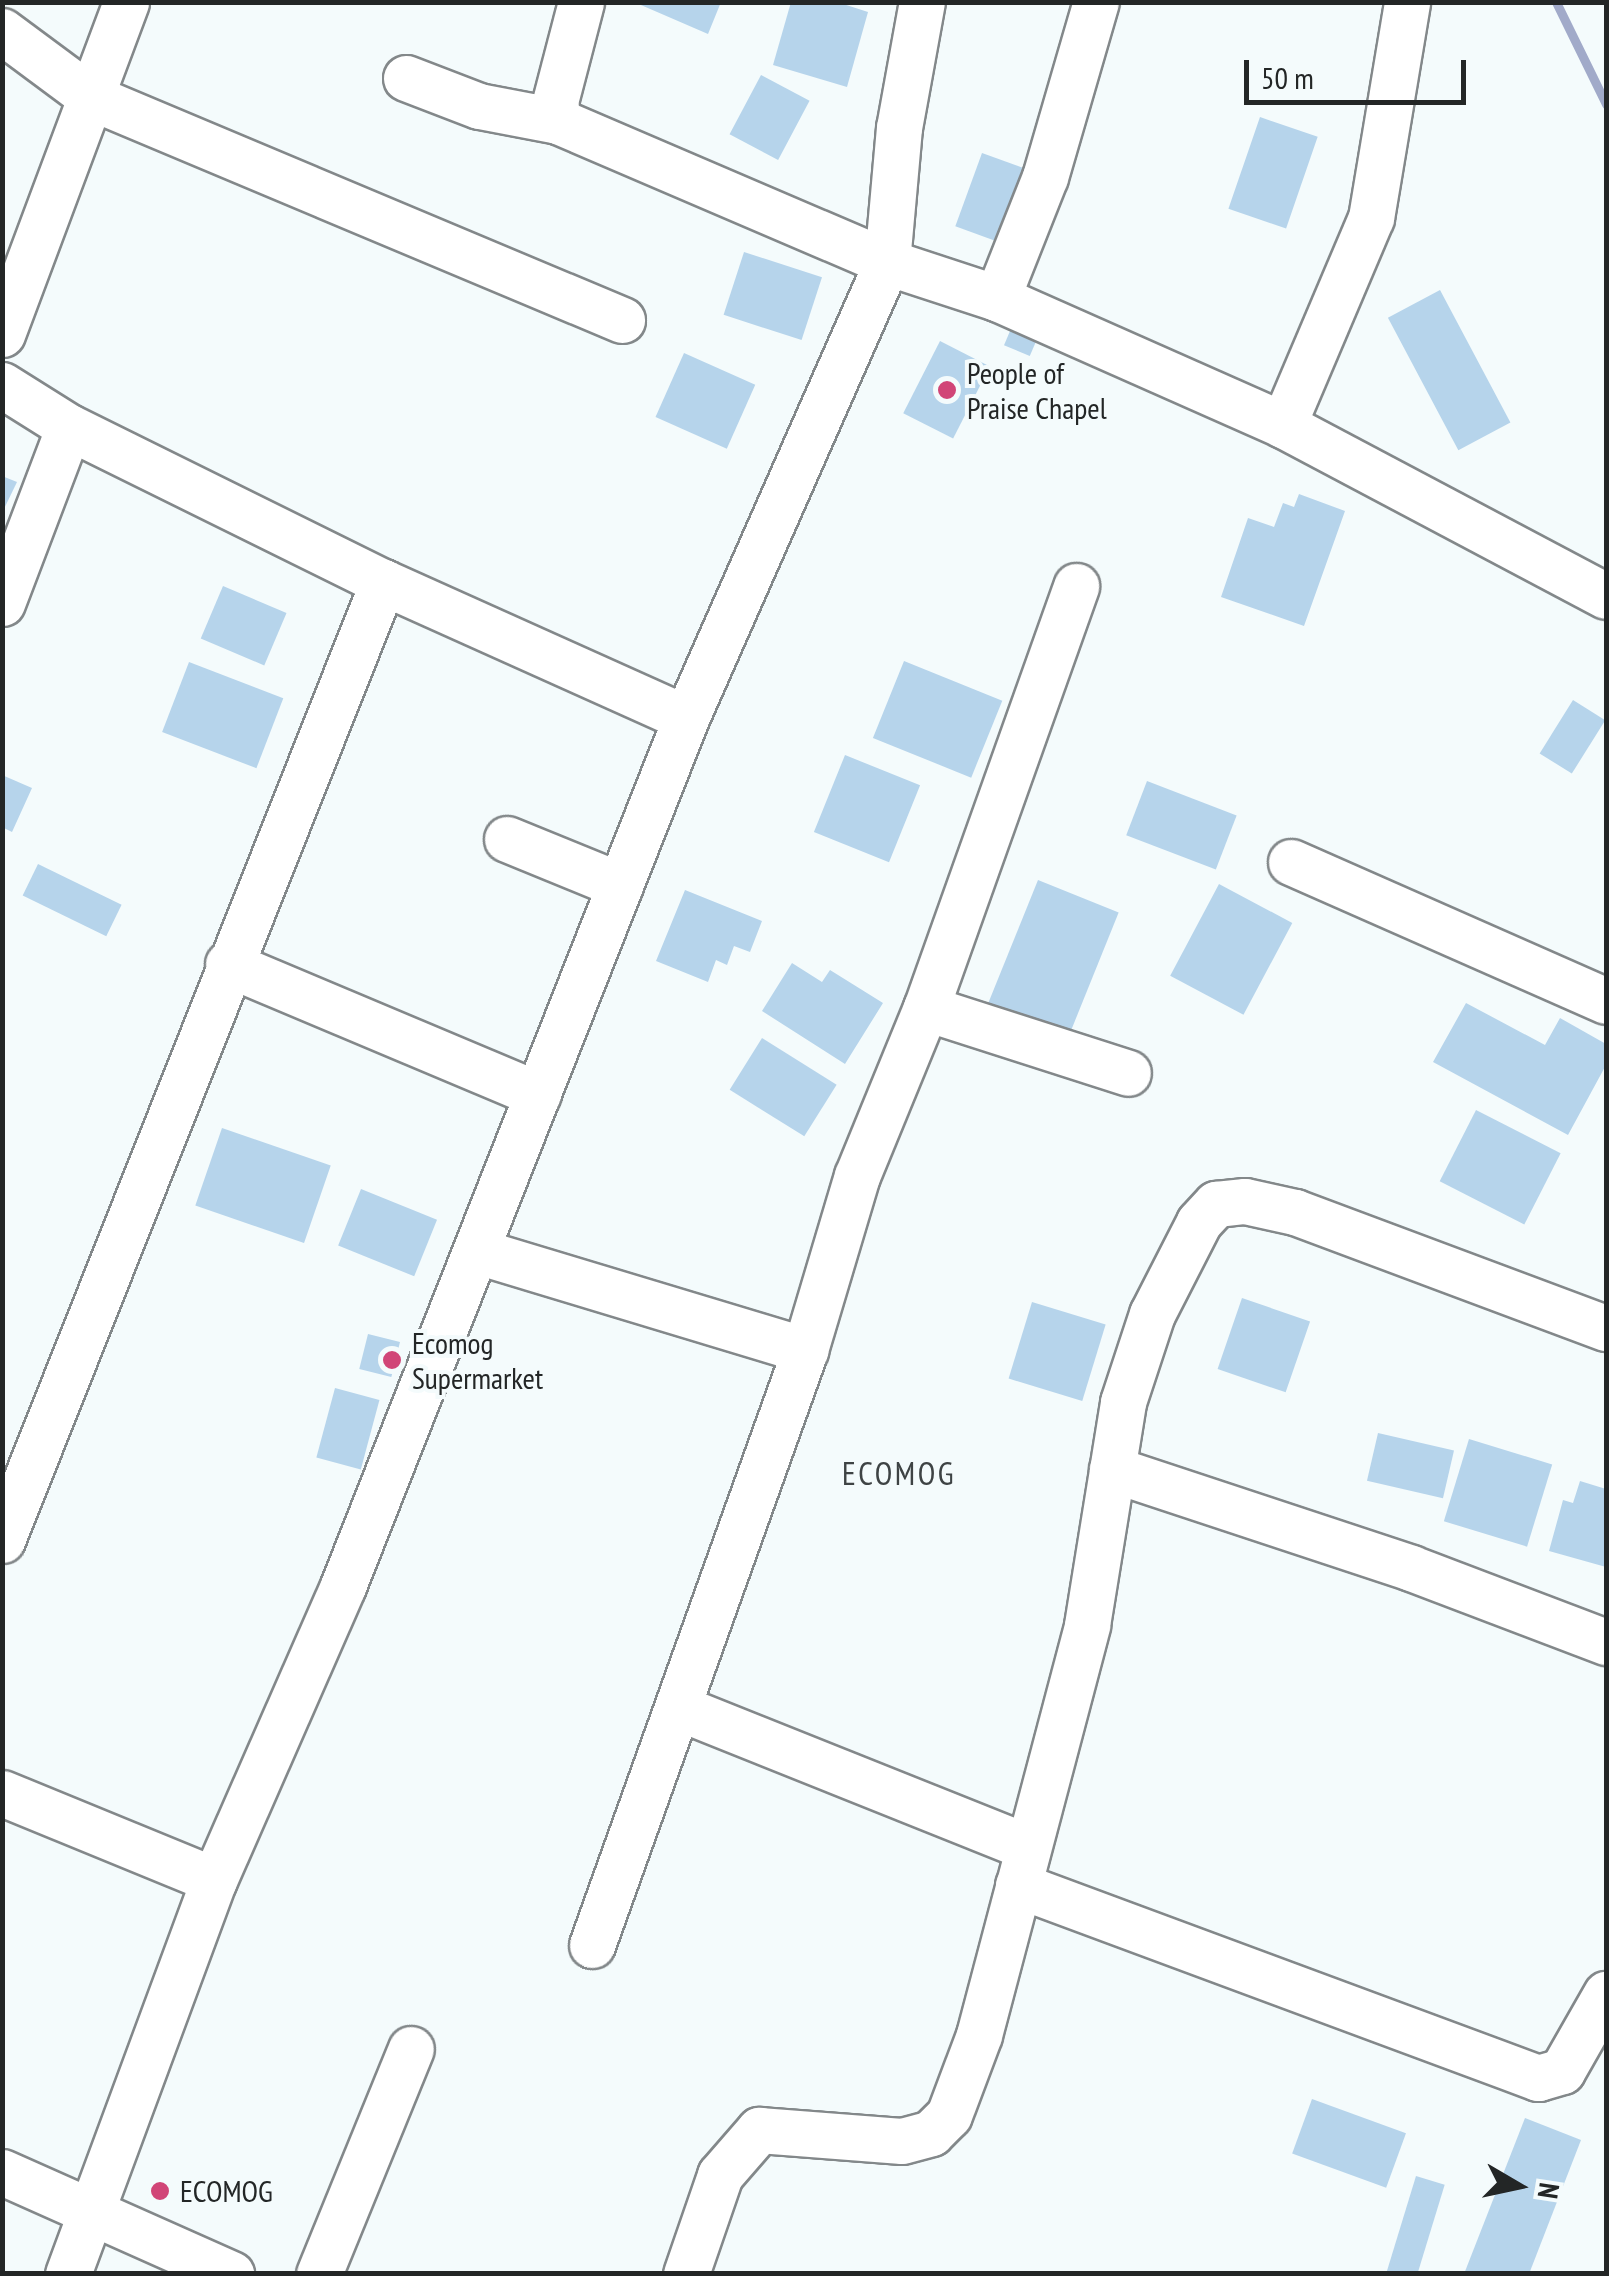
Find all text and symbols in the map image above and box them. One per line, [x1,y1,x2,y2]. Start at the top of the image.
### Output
scale bar [1249,40,1472,102]
text: 50 m [1261,58,1314,97]
place label: People of Praise Chapel [967,355,1107,426]
marker: People of Praise Chapel [936,379,958,401]
place label: Ecomog Supermarket [412,1325,543,1396]
marker: Ecomog Supermarket [381,1349,403,1371]
district label: ECOMOG [842,1454,956,1492]
north arrow [1469,2136,1569,2236]
place label: ECOMOG [180,2173,273,2209]
marker: ECOMOG [149,2180,171,2202]
text: N [1530,2180,1569,2201]

